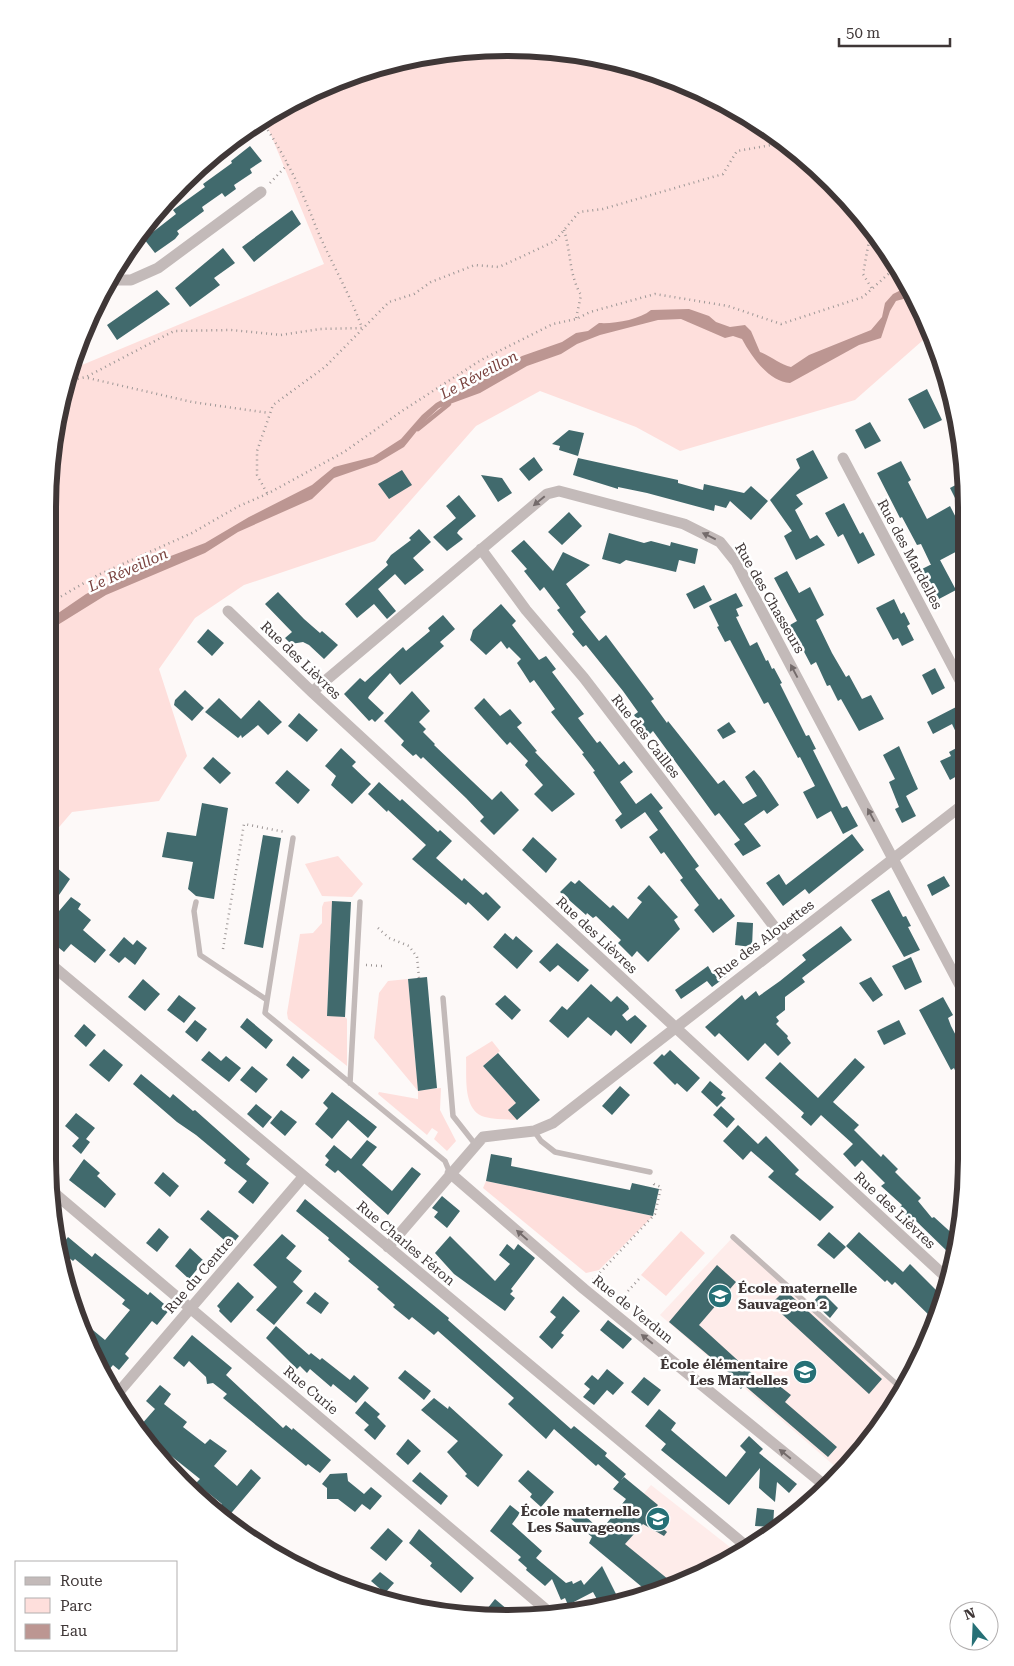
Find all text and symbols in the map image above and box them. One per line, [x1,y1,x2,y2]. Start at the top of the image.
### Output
scale bar [839,15,950,47]
text: 50 m [846,24,881,42]
water label: Le Réveillon [436,347,521,403]
one-way arrow [532,496,545,507]
street label: Rue des Mardelles [874,496,946,612]
one-way arrow [701,532,716,540]
street label: Rue des Chasseurs [732,540,808,656]
water label: Le Réveillon [85,544,171,596]
street label: Rue des Lièvres [258,618,345,702]
one-way arrow [790,665,799,678]
street label: Rue des Cailles [608,691,684,781]
one-way arrow [867,807,875,822]
street label: Rue des Lièvres [553,893,641,977]
street label: Rue des Alouettes [711,896,817,982]
street label: Rue des Lièvres [851,1168,939,1252]
street label: Rue Charles Féron [354,1197,458,1289]
one-way arrow [516,1229,528,1241]
street label: Rue du Centre [161,1233,237,1316]
street label: Rue de Verdun [590,1272,676,1346]
place label: École maternelle Sauvageon 2 [738,1280,857,1312]
school or university icon: École maternelle Sauvageon 2 [707,1283,733,1309]
one-way arrow [640,1334,653,1345]
place label: École élémentaire Les Mardelles [660,1356,788,1388]
school or university icon: École élémentaire Les Mardelles [792,1359,818,1385]
street label: Rue Curie [281,1363,342,1418]
one-way arrow [779,1449,792,1460]
place label: École maternelle Les Sauvageons [521,1503,640,1535]
school or university icon: École maternelle Les Sauvageons [645,1506,671,1532]
legend [15,1561,178,1651]
text: Route [60,1572,102,1590]
text: Parc [60,1597,92,1615]
north arrow [949,1601,999,1651]
text: N [962,1604,978,1623]
text: Eau [60,1622,88,1640]

